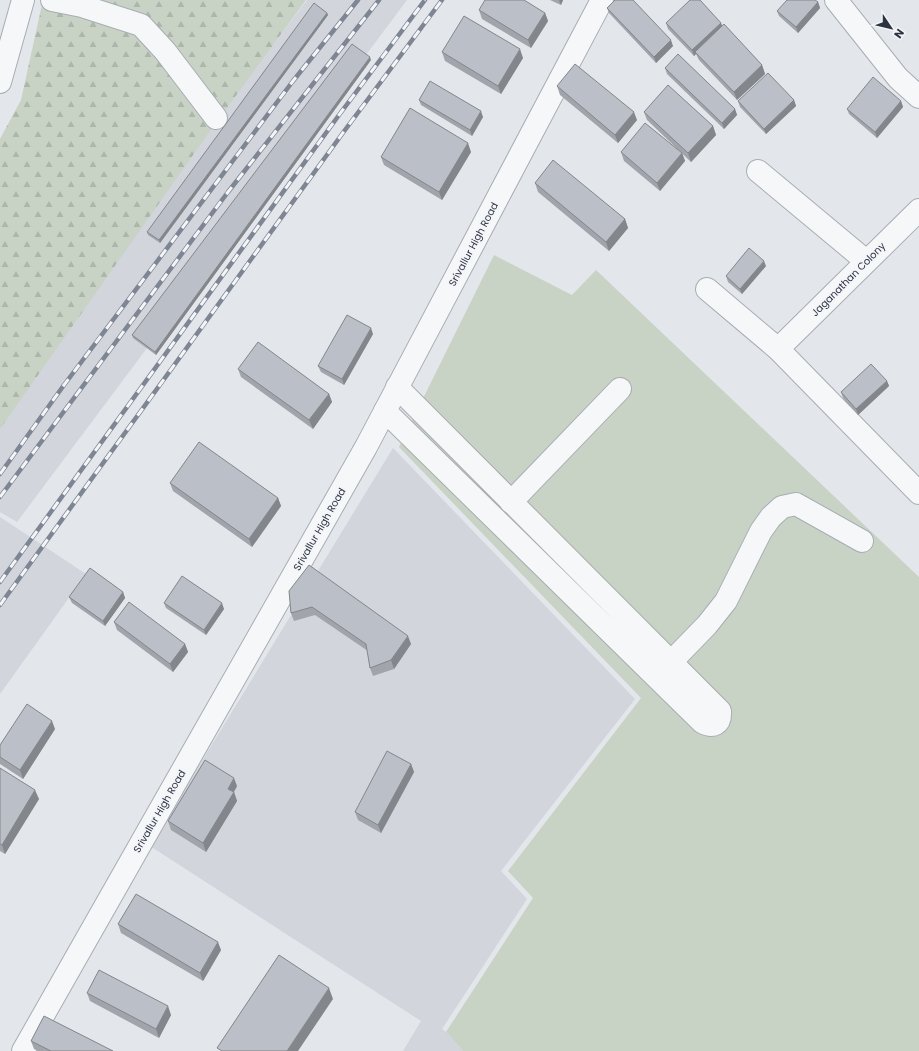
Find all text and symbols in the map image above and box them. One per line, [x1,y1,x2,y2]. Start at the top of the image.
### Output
north arrow [871,8,911,48]
text: N [890,26,908,42]
street label: Srivallur High Road [445,199,502,289]
street label: Jaganathan Colony [808,239,889,320]
street label: Srivallur High Road [290,485,349,573]
street label: Srivallur High Road [130,767,189,855]

